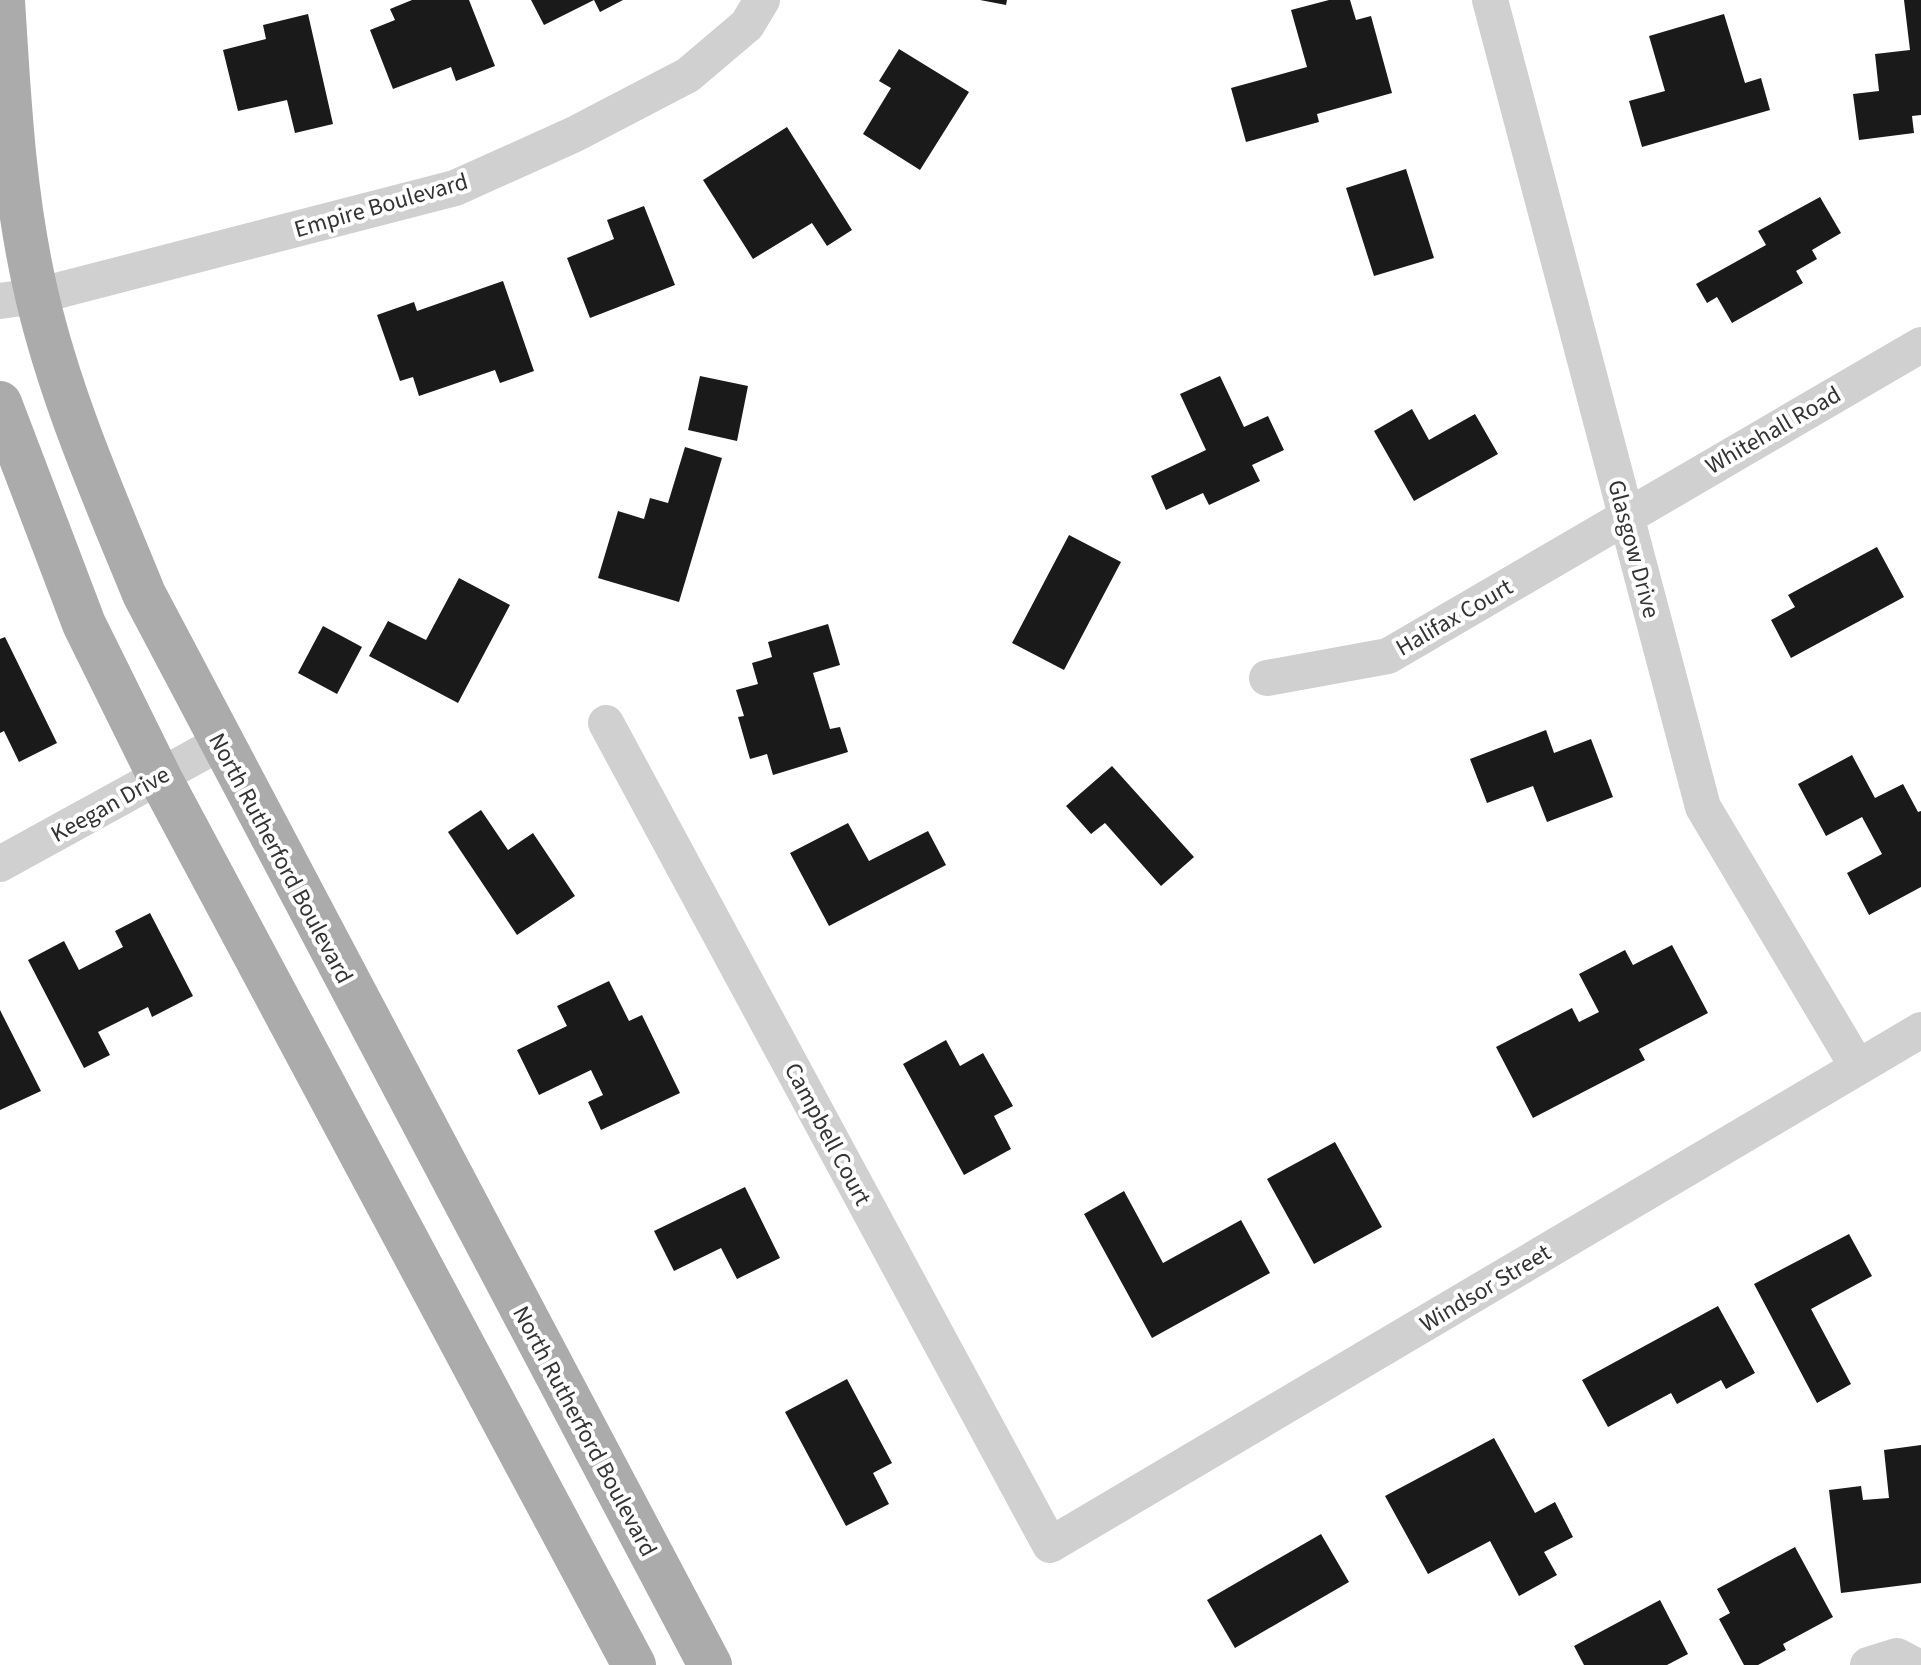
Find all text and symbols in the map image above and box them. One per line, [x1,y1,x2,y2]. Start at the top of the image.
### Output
street label: Empire Boulevard [290,164,472,247]
street label: Whitehall Road [1699,377,1847,483]
street label: Glasgow Drive [1598,476,1669,622]
street label: Halifax Court [1389,570,1519,665]
street label: North Rutherford Boulevard [200,727,362,990]
street label: Keegan Drive [44,757,176,852]
street label: Campbell Court [775,1057,880,1212]
street label: Windsor Street [1413,1235,1558,1341]
street label: North Rutherford Boulevard [504,1300,666,1563]

